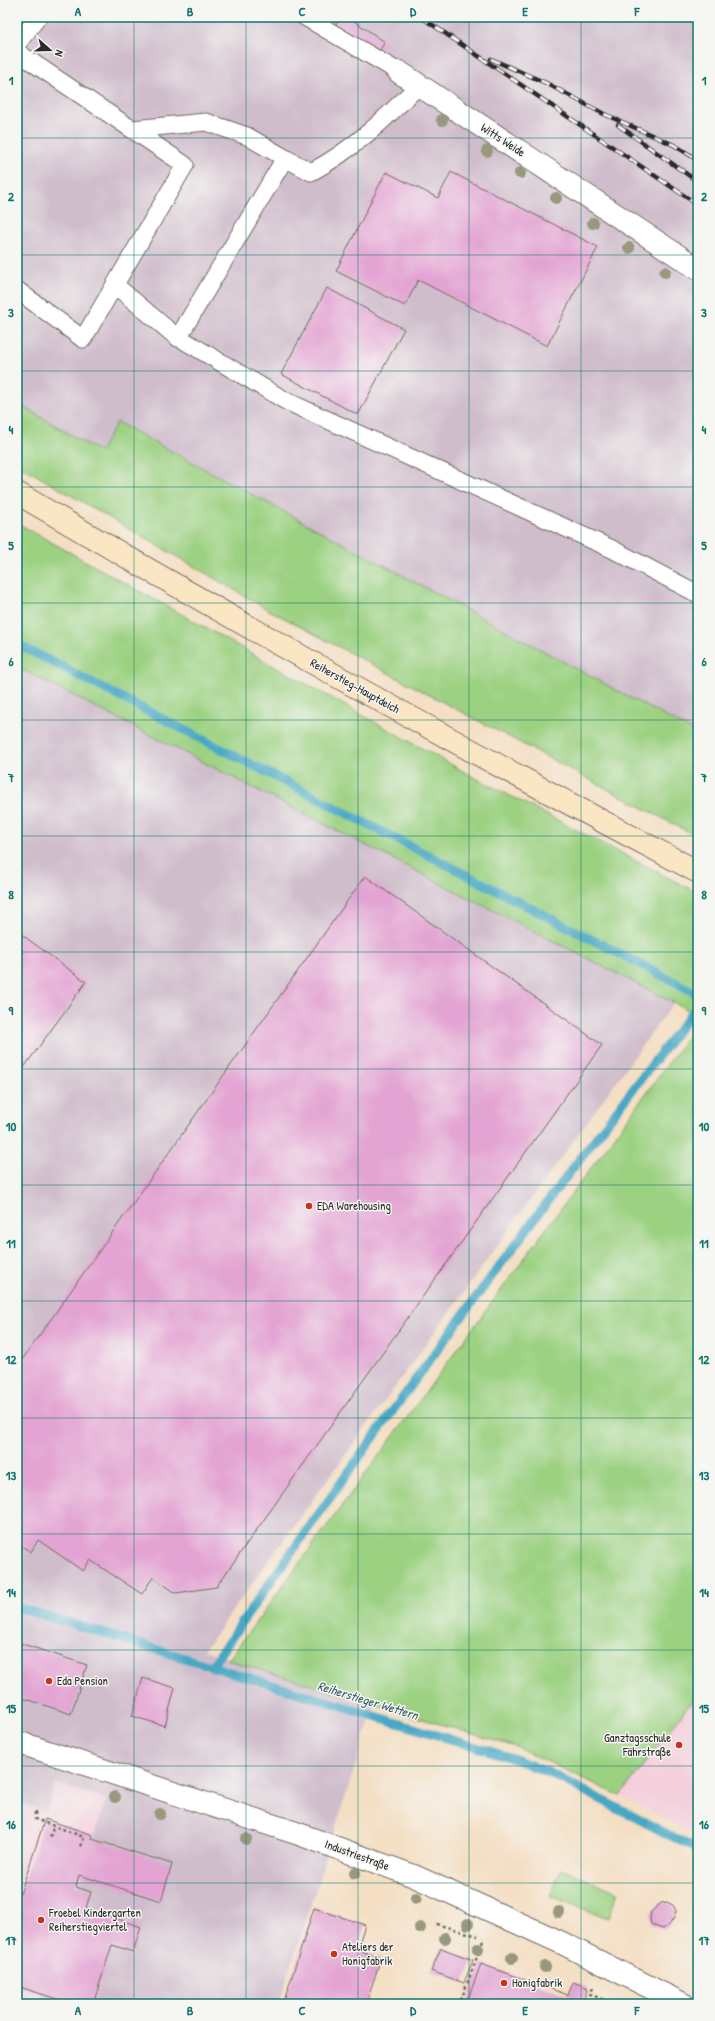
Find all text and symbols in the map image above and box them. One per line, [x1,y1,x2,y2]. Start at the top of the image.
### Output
text: A [75,2,82,20]
text: B [187,2,194,20]
text: C [298,2,306,20]
text: D [410,2,417,20]
text: E [522,2,528,20]
text: F [634,2,641,20]
north arrow [30,30,70,70]
text: N [52,48,67,59]
text: 1 [9,71,14,89]
text: 1 [702,71,707,89]
street label: Witts Weide [478,119,529,160]
text: 2 [8,187,15,205]
text: 2 [701,187,708,205]
text: 3 [8,303,14,321]
text: 3 [701,303,707,321]
text: 4 [9,420,14,438]
text: 4 [702,420,707,438]
text: 5 [8,536,14,554]
text: 5 [701,536,707,554]
text: 6 [8,652,14,670]
text: 6 [701,652,707,670]
street label: Reiherstieg-Hauptdeich [307,654,403,717]
text: 7 [7,768,15,786]
text: 7 [700,768,708,786]
text: 8 [8,885,14,903]
text: 8 [701,885,707,903]
text: 9 [9,1001,14,1019]
text: 9 [702,1001,707,1019]
text: 10 [6,1117,16,1135]
text: 10 [699,1117,709,1135]
place label: EDA Warehousing [317,1197,391,1214]
marker: EDA Warehousing [304,1201,314,1211]
text: 11 [6,1234,16,1252]
text: 11 [699,1234,709,1252]
text: 12 [6,1350,17,1368]
text: 12 [699,1350,710,1368]
text: 13 [6,1466,16,1484]
text: 13 [699,1466,709,1484]
text: 14 [6,1583,16,1601]
text: 14 [699,1583,709,1601]
place label: Eda Pension [57,1672,108,1689]
marker: Eda Pension [44,1676,54,1686]
water label: Reiherstieger Wettern [315,1676,422,1725]
text: 15 [6,1699,17,1717]
text: 15 [699,1699,710,1717]
place label: Ganztagsschule Fährstraße [604,1729,671,1760]
marker: Ganztagsschule Fährstraße [674,1740,684,1750]
text: 16 [6,1815,17,1833]
text: 16 [699,1815,710,1833]
street label: Industriestraße [322,1835,392,1874]
place label: Froebel Kindergarten Reiherstiegviertel [48,1904,141,1935]
marker: Froebel Kindergarten Reiherstiegviertel [36,1915,46,1925]
text: 17 [5,1931,17,1949]
text: 17 [698,1931,710,1949]
place label: Ateliers der Honigfabrik [342,1938,394,1969]
marker: Ateliers der Honigfabrik [329,1949,339,1959]
place label: Honigfabrik [512,1974,562,1991]
marker: Honigfabrik [499,1978,509,1988]
text: A [75,2001,82,2019]
text: B [187,2001,194,2019]
text: C [298,2001,306,2019]
text: D [410,2001,417,2019]
text: E [522,2001,528,2019]
text: F [634,2001,641,2019]

